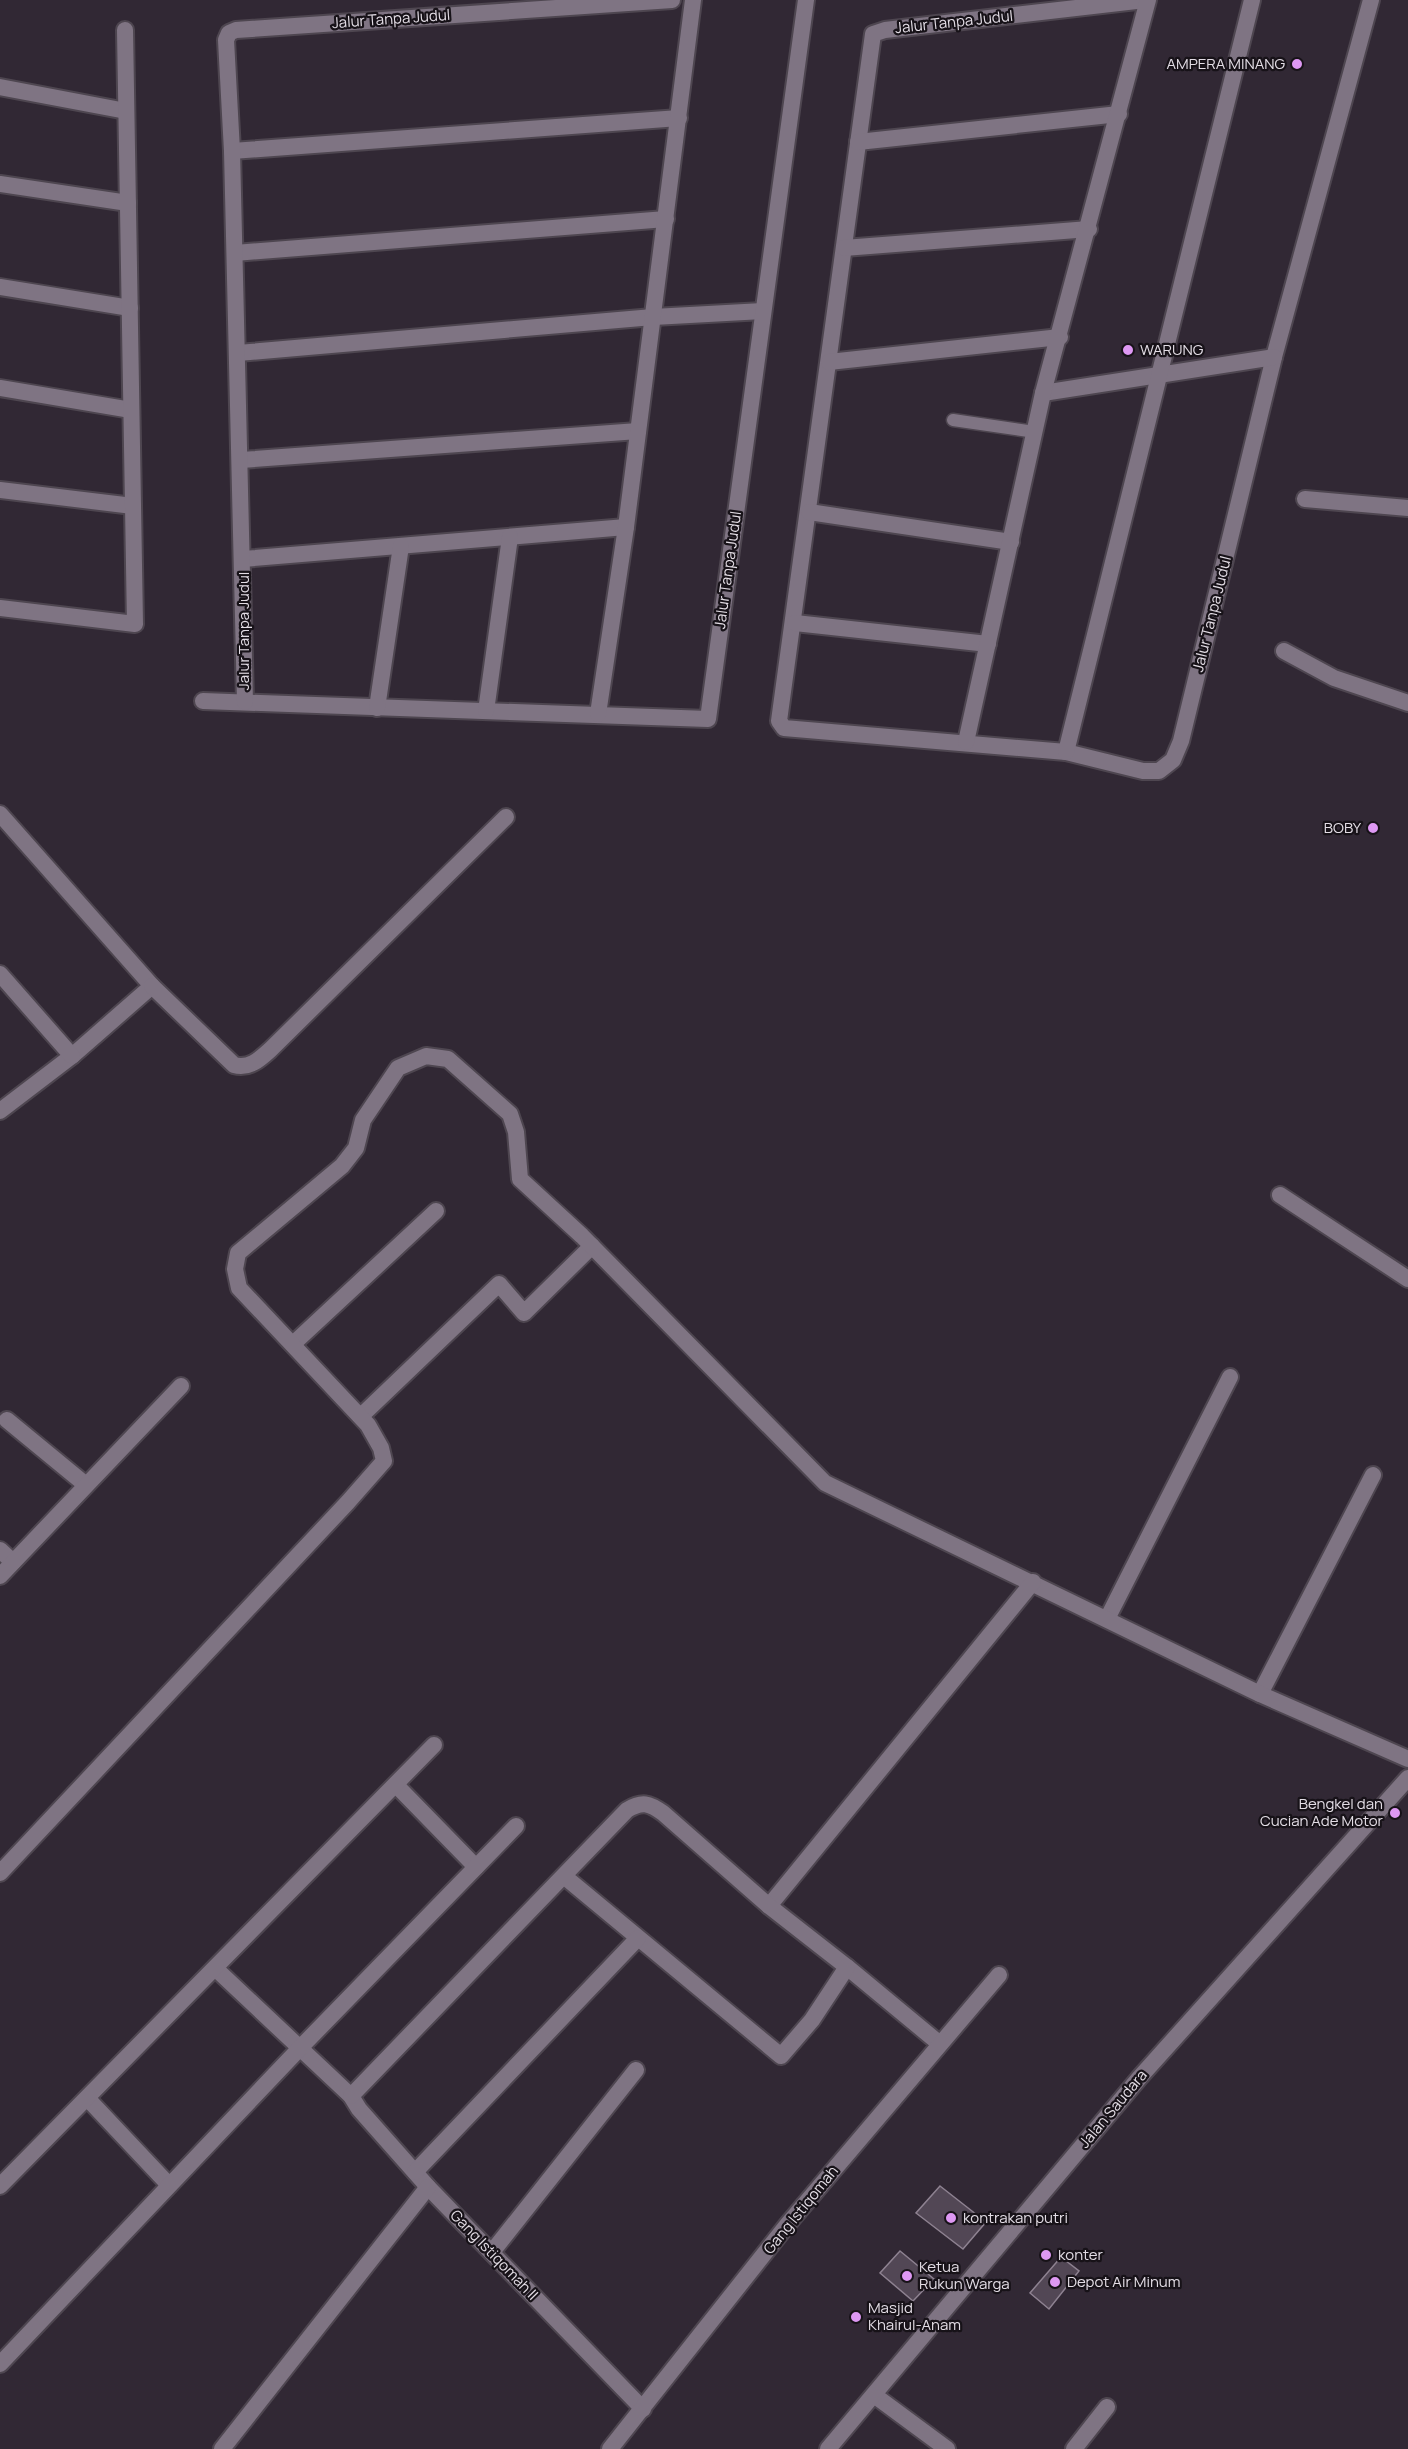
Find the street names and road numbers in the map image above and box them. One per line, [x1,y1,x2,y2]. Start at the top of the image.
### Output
street label: Jalur Tanpa Judul [331,4,451,33]
street label: Jalur Tanpa Judul [894,5,1014,38]
street label: Jalur Tanpa Judul [709,510,746,630]
street label: Jalur Tanpa Judul [1187,554,1236,674]
street label: Jalur Tanpa Judul [233,572,254,690]
street label: Jalan Saudara [1074,2065,1152,2152]
street label: Gang Istiqomah [758,2161,843,2258]
street label: Gang Istiqomah II [446,2205,543,2305]

